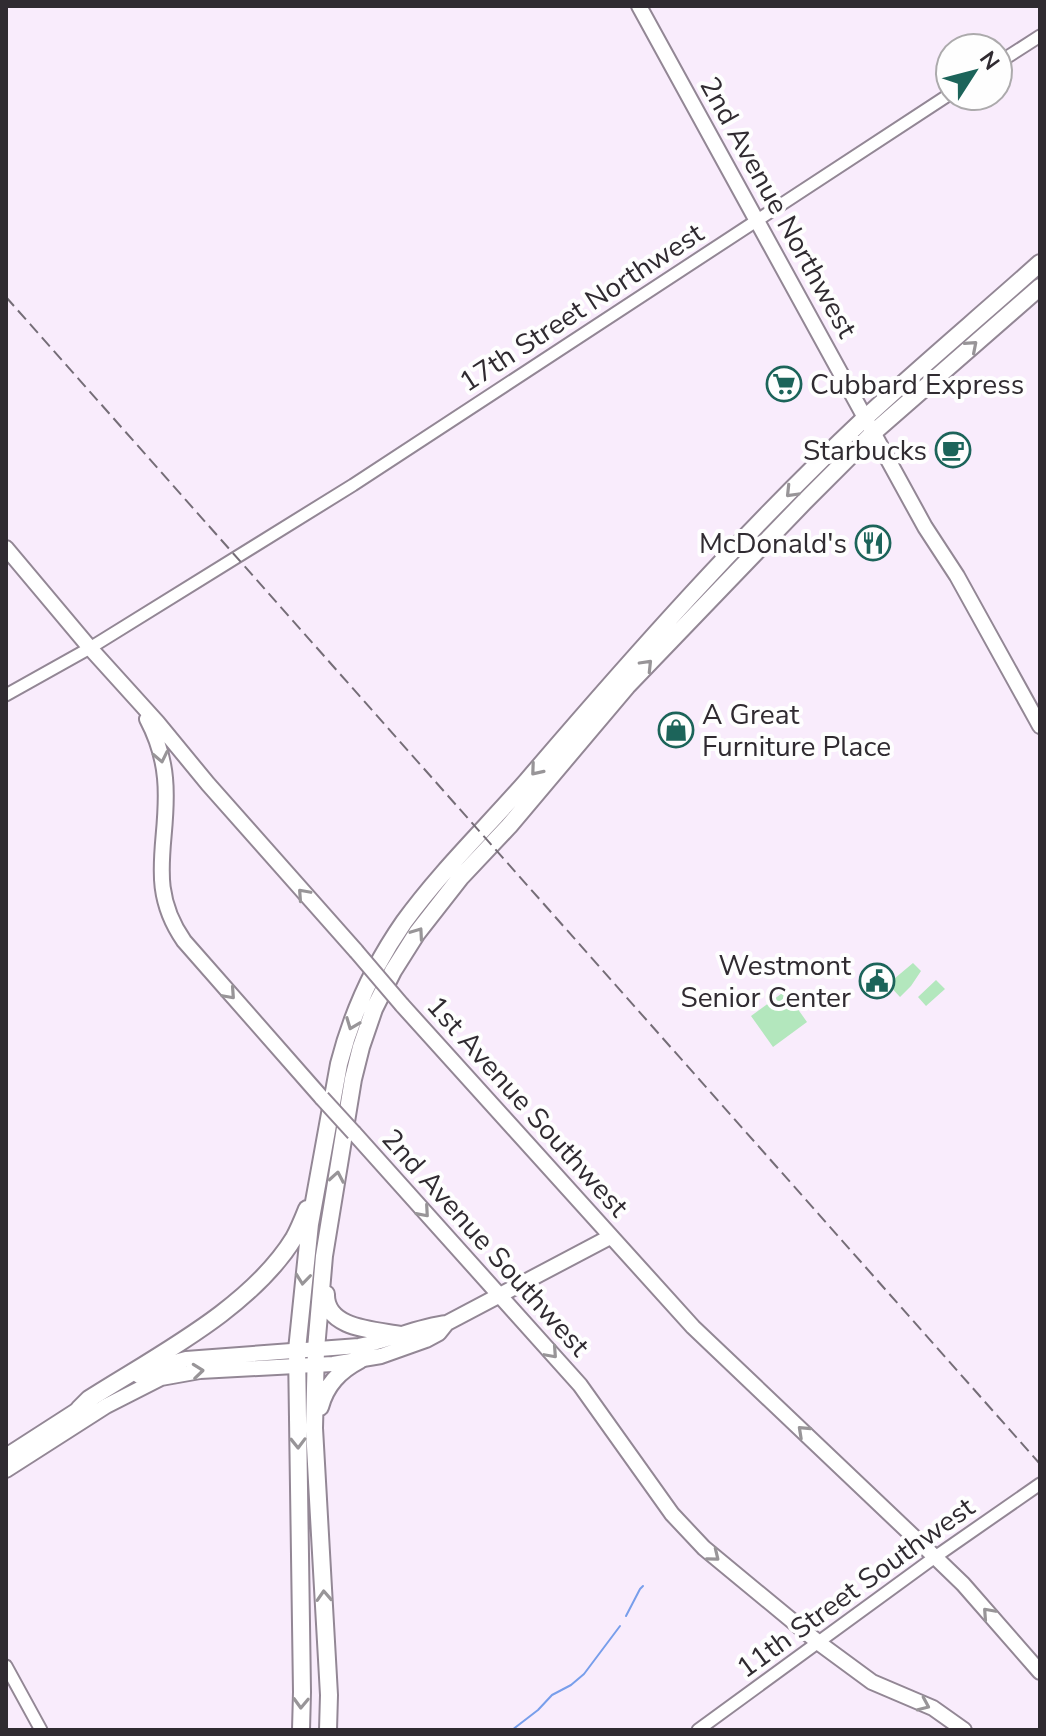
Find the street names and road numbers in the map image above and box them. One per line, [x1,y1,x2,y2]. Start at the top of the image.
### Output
street label: 2nd Avenue Northwest [691,70,866,345]
street label: 17th Street Northwest [452,214,711,401]
street label: 1st Avenue Southwest [418,988,637,1225]
street label: 2nd Avenue Southwest [373,1121,598,1365]
street label: 11th Street Southwest [729,1488,982,1687]

